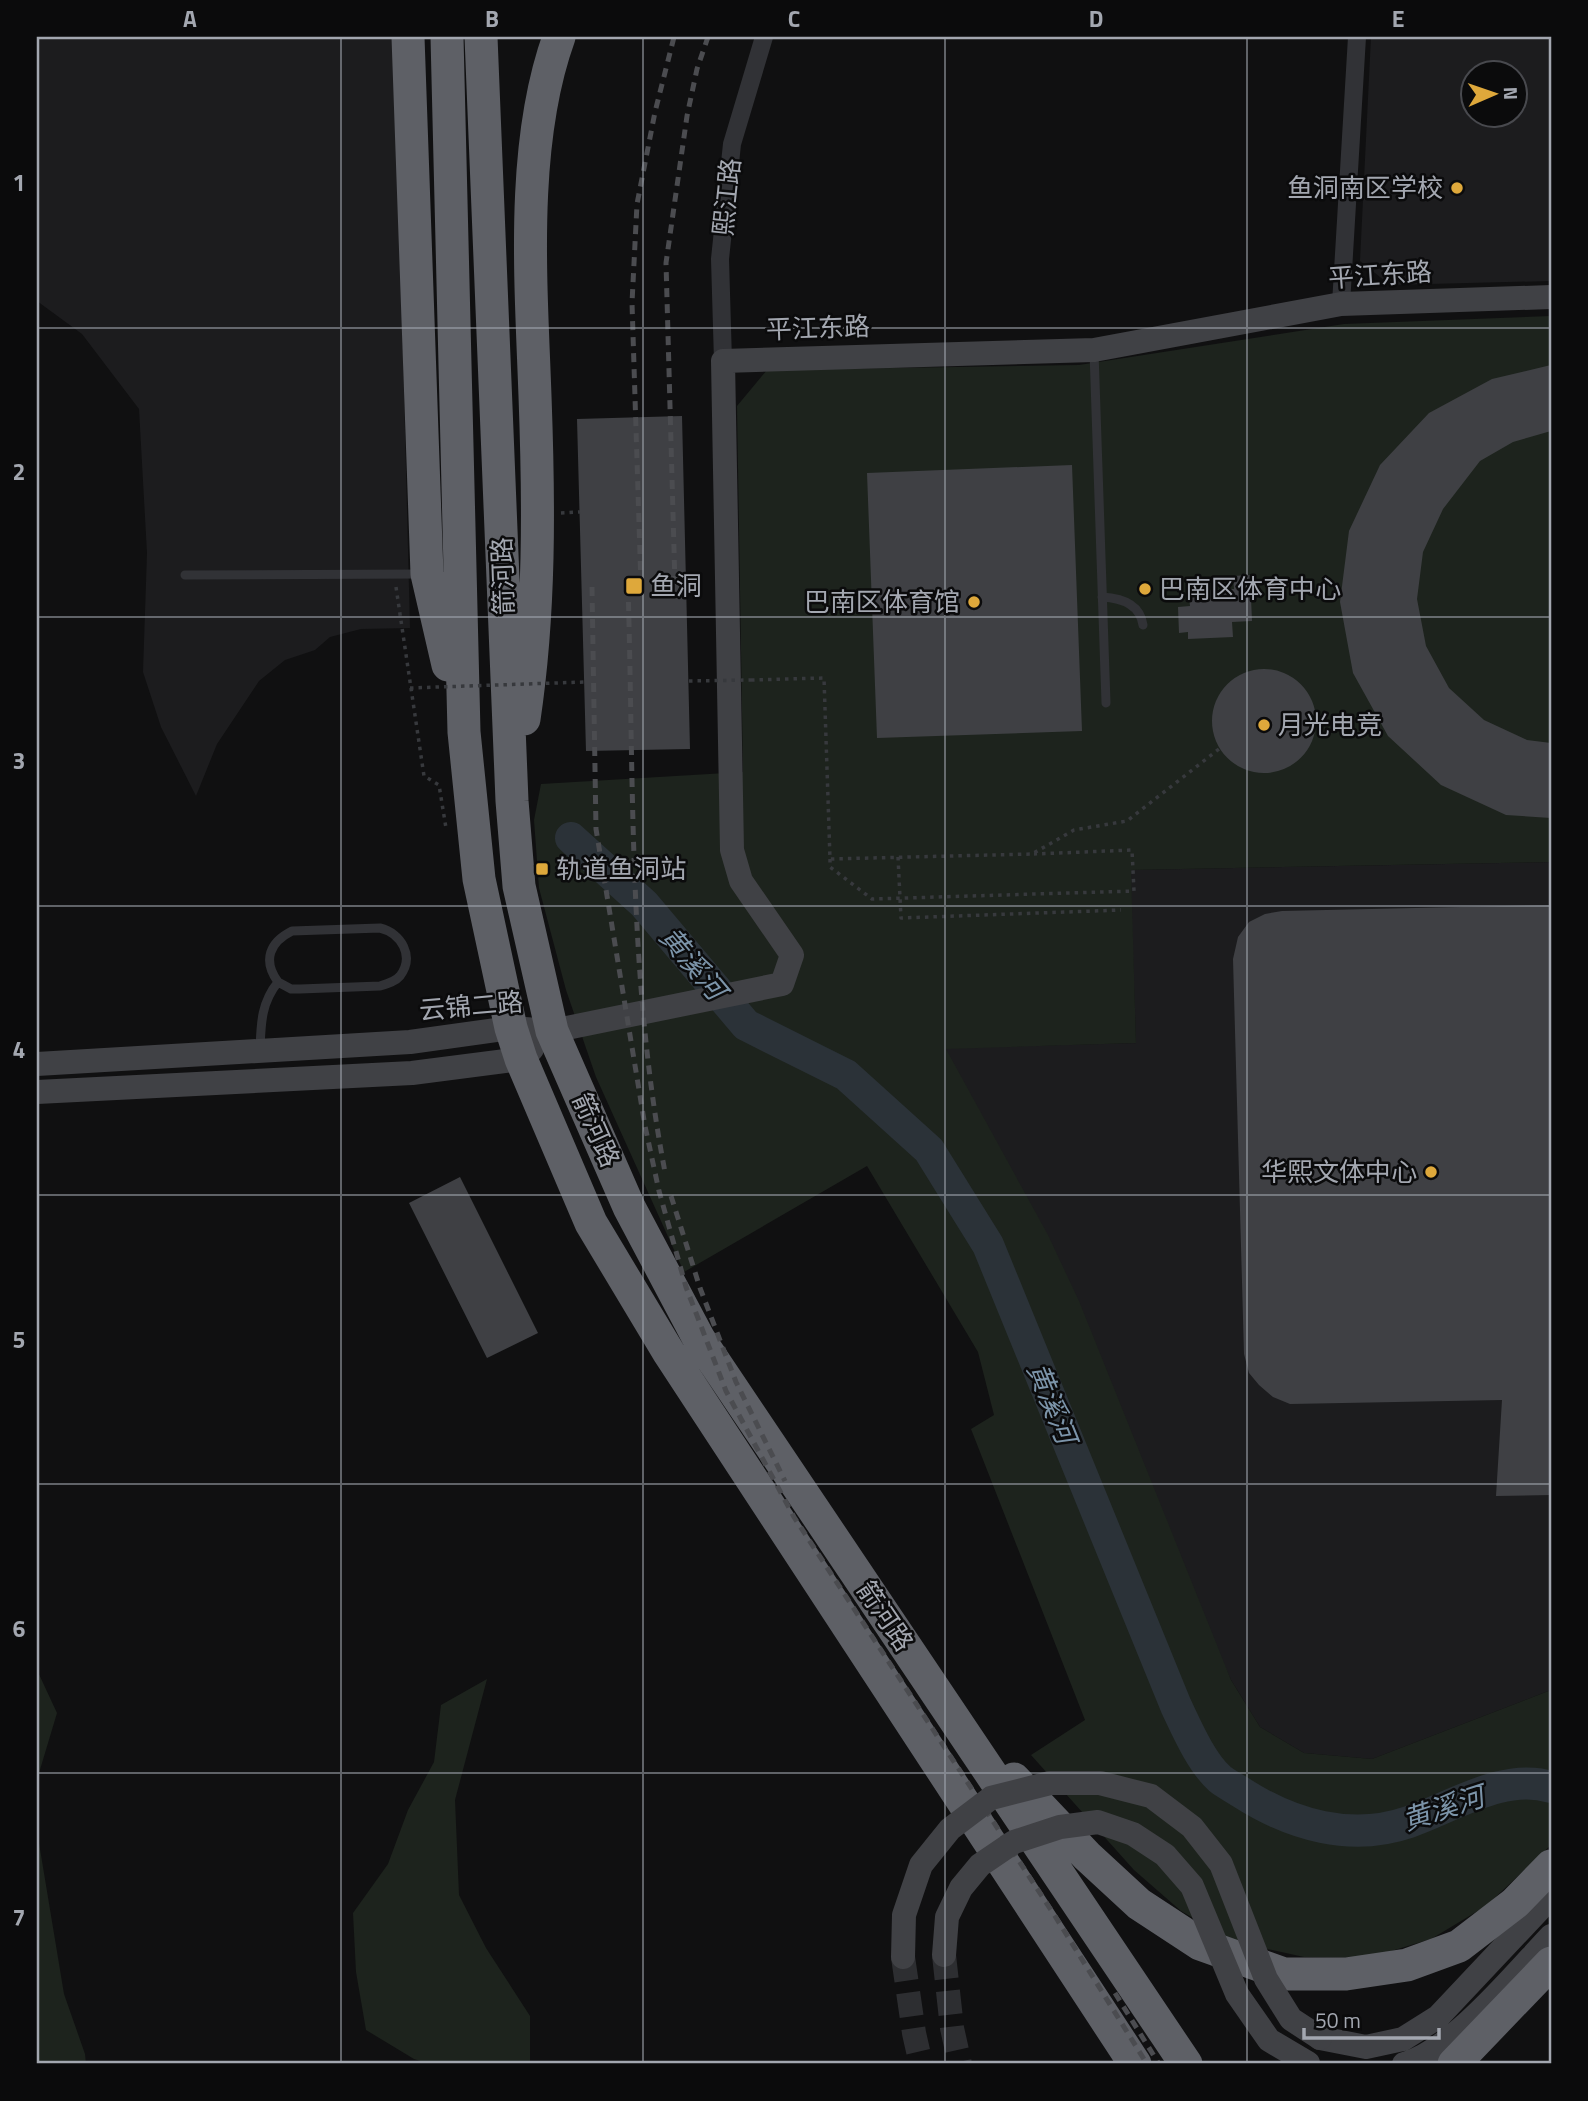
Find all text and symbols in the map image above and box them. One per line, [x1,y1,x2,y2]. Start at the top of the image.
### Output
text: A [183,1,197,36]
text: B [485,1,499,36]
text: C [788,1,800,36]
text: D [1089,1,1103,36]
text: E [1392,1,1404,36]
north arrow [1458,60,1528,130]
text: N [1497,86,1526,100]
street label: 熙江路 [703,156,750,238]
text: 1 [13,165,25,200]
place label: 鱼洞南区学校 [1287,168,1443,207]
marker: 鱼洞南区学校 [1449,180,1465,196]
street label: 平江东路 [1327,251,1433,298]
street label: 平江东路 [765,306,871,349]
text: 2 [13,454,25,489]
street label: 箭河路 [482,536,523,616]
place label: 鱼洞 [650,566,702,605]
place label: 巴南区体育中心 [1159,569,1341,608]
marker: 鱼洞 [624,576,644,596]
marker: 巴南区体育中心 [1137,581,1153,597]
place label: 巴南区体育馆 [804,582,960,621]
marker: 巴南区体育馆 [966,594,982,610]
place label: 月光电竞 [1278,705,1382,744]
marker: 月光电竞 [1256,717,1272,733]
text: 3 [13,743,25,778]
place label: 轨道鱼洞站 [556,849,686,888]
marker: 轨道鱼洞站 [534,861,550,877]
water label: 黄溪河 [650,917,740,1012]
street label: 云锦二路 [417,982,524,1029]
text: 4 [13,1032,25,1067]
street label: 箭河路 [563,1086,630,1173]
place label: 华熙文体中心 [1261,1152,1417,1191]
marker: 华熙文体中心 [1423,1164,1439,1180]
text: 5 [13,1322,25,1357]
water label: 黄溪河 [1017,1356,1090,1454]
street label: 箭河路 [847,1572,923,1659]
text: 6 [13,1611,26,1646]
water label: 黄溪河 [1396,1773,1494,1841]
text: 7 [13,1900,25,1935]
scale bar [1304,1996,1439,2040]
text: 50 m [1315,2004,1361,2036]

